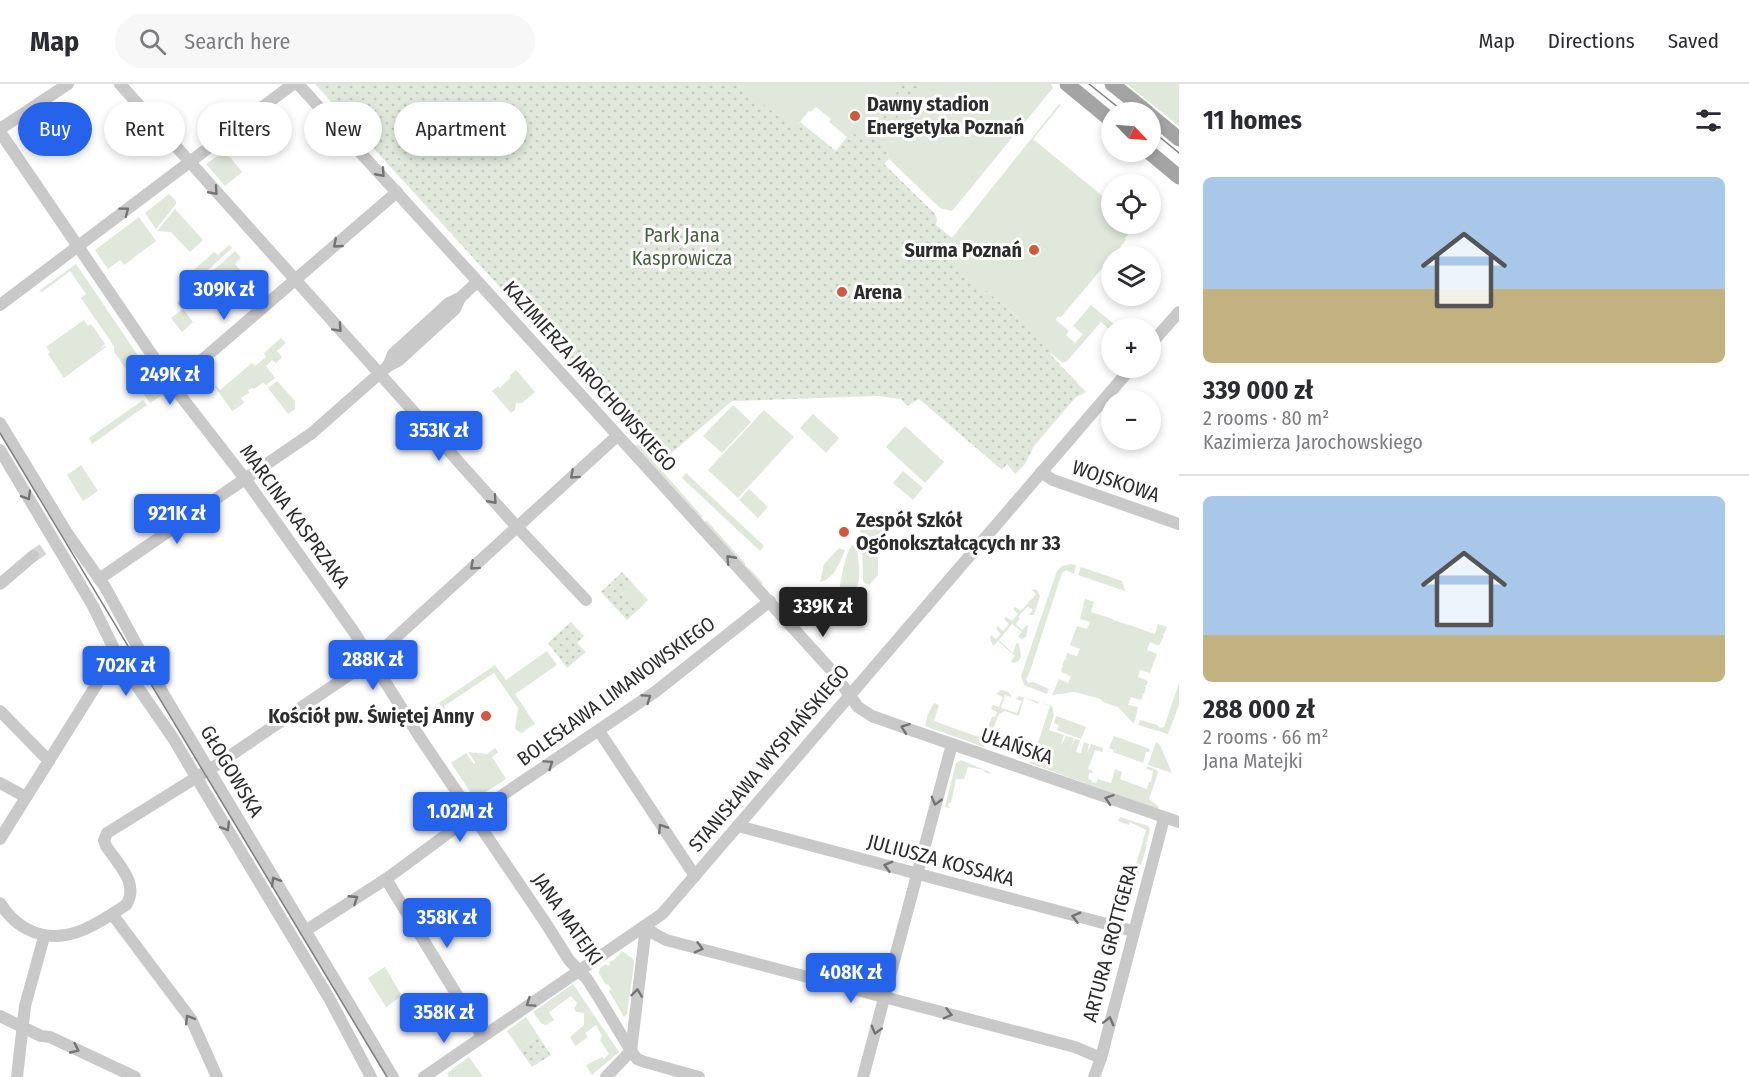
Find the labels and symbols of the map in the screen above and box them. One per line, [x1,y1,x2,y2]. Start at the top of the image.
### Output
place label: Dawny stadion Energetyka Poznań [867,92,1024,139]
north arrow [1101,102,1161,162]
marker: Dawny stadion Energetyka Poznań [848,109,862,123]
one-way arrow [374,167,385,177]
one-way arrow [207,184,218,195]
one-way arrow [118,207,129,218]
park label: Park Jana Kasprowicza [632,223,732,270]
one-way arrow [333,237,344,248]
place label: Surma Poznań [905,238,1022,262]
marker: Surma Poznań [1027,243,1041,257]
pin: 309K zł [169,270,279,321]
street label: KAZIMIERZA JAROCHOWSKIEGO [498,276,682,476]
place label: Arena [853,280,902,304]
marker: Arena [835,285,849,299]
one-way arrow [331,321,342,332]
pin: 249K zł [115,355,225,406]
pin: 353K zł [384,411,494,462]
street label: MARCINA KASPRZAKA [235,440,355,593]
street label: WOJSKOWA [1069,455,1163,507]
one-way arrow [570,468,581,479]
one-way arrow [20,490,32,500]
one-way arrow [486,493,497,504]
pin: 921K zł [122,494,232,545]
place label: Zespół Szkół Ogónokształcących nr 33 [856,508,1061,555]
marker: Zespół Szkół Ogónokształcących nr 33 [837,525,851,539]
one-way arrow [726,555,737,566]
one-way arrow [470,559,480,570]
pin: 339K zł [768,587,878,638]
street label: BOLESŁAWA LIMANOWSKIEGO [512,611,720,771]
pin: 288K zł [318,640,428,691]
pin: 702K zł [71,646,181,697]
street label: STANISŁAWA WYSPIAŃSKIEGO [684,659,854,857]
one-way arrow [640,694,651,705]
place label: Kościół pw. Świętej Anny [268,704,474,728]
marker: Kościół pw. Świętej Anny [479,709,493,723]
street label: GŁOGOWSKA [195,721,269,821]
one-way arrow [900,722,911,735]
street label: UŁAŃSKA [978,722,1057,770]
one-way arrow [543,760,553,772]
pin: 1.02M zł [398,792,522,843]
one-way arrow [1104,793,1115,806]
one-way arrow [931,796,944,806]
one-way arrow [219,821,231,831]
one-way arrow [658,824,670,834]
street label: JULIUSZA KOSSAKA [865,829,1018,891]
one-way arrow [883,861,894,873]
street label: ARTURA GROTTGERA [1077,861,1143,1024]
street label: JANA MATEJKI [528,868,608,970]
one-way arrow [271,877,283,887]
one-way arrow [347,895,358,906]
pin: 358K zł [392,898,502,949]
one-way arrow [1071,911,1081,924]
one-way arrow [694,941,704,954]
pin: 408K zł [796,953,906,1004]
one-way arrow [631,989,643,998]
pin: 358K zł [389,993,499,1044]
one-way arrow [526,996,537,1007]
one-way arrow [943,1007,953,1019]
one-way arrow [185,1015,197,1025]
one-way arrow [1102,1016,1115,1026]
one-way arrow [871,1024,883,1035]
one-way arrow [69,1041,80,1053]

